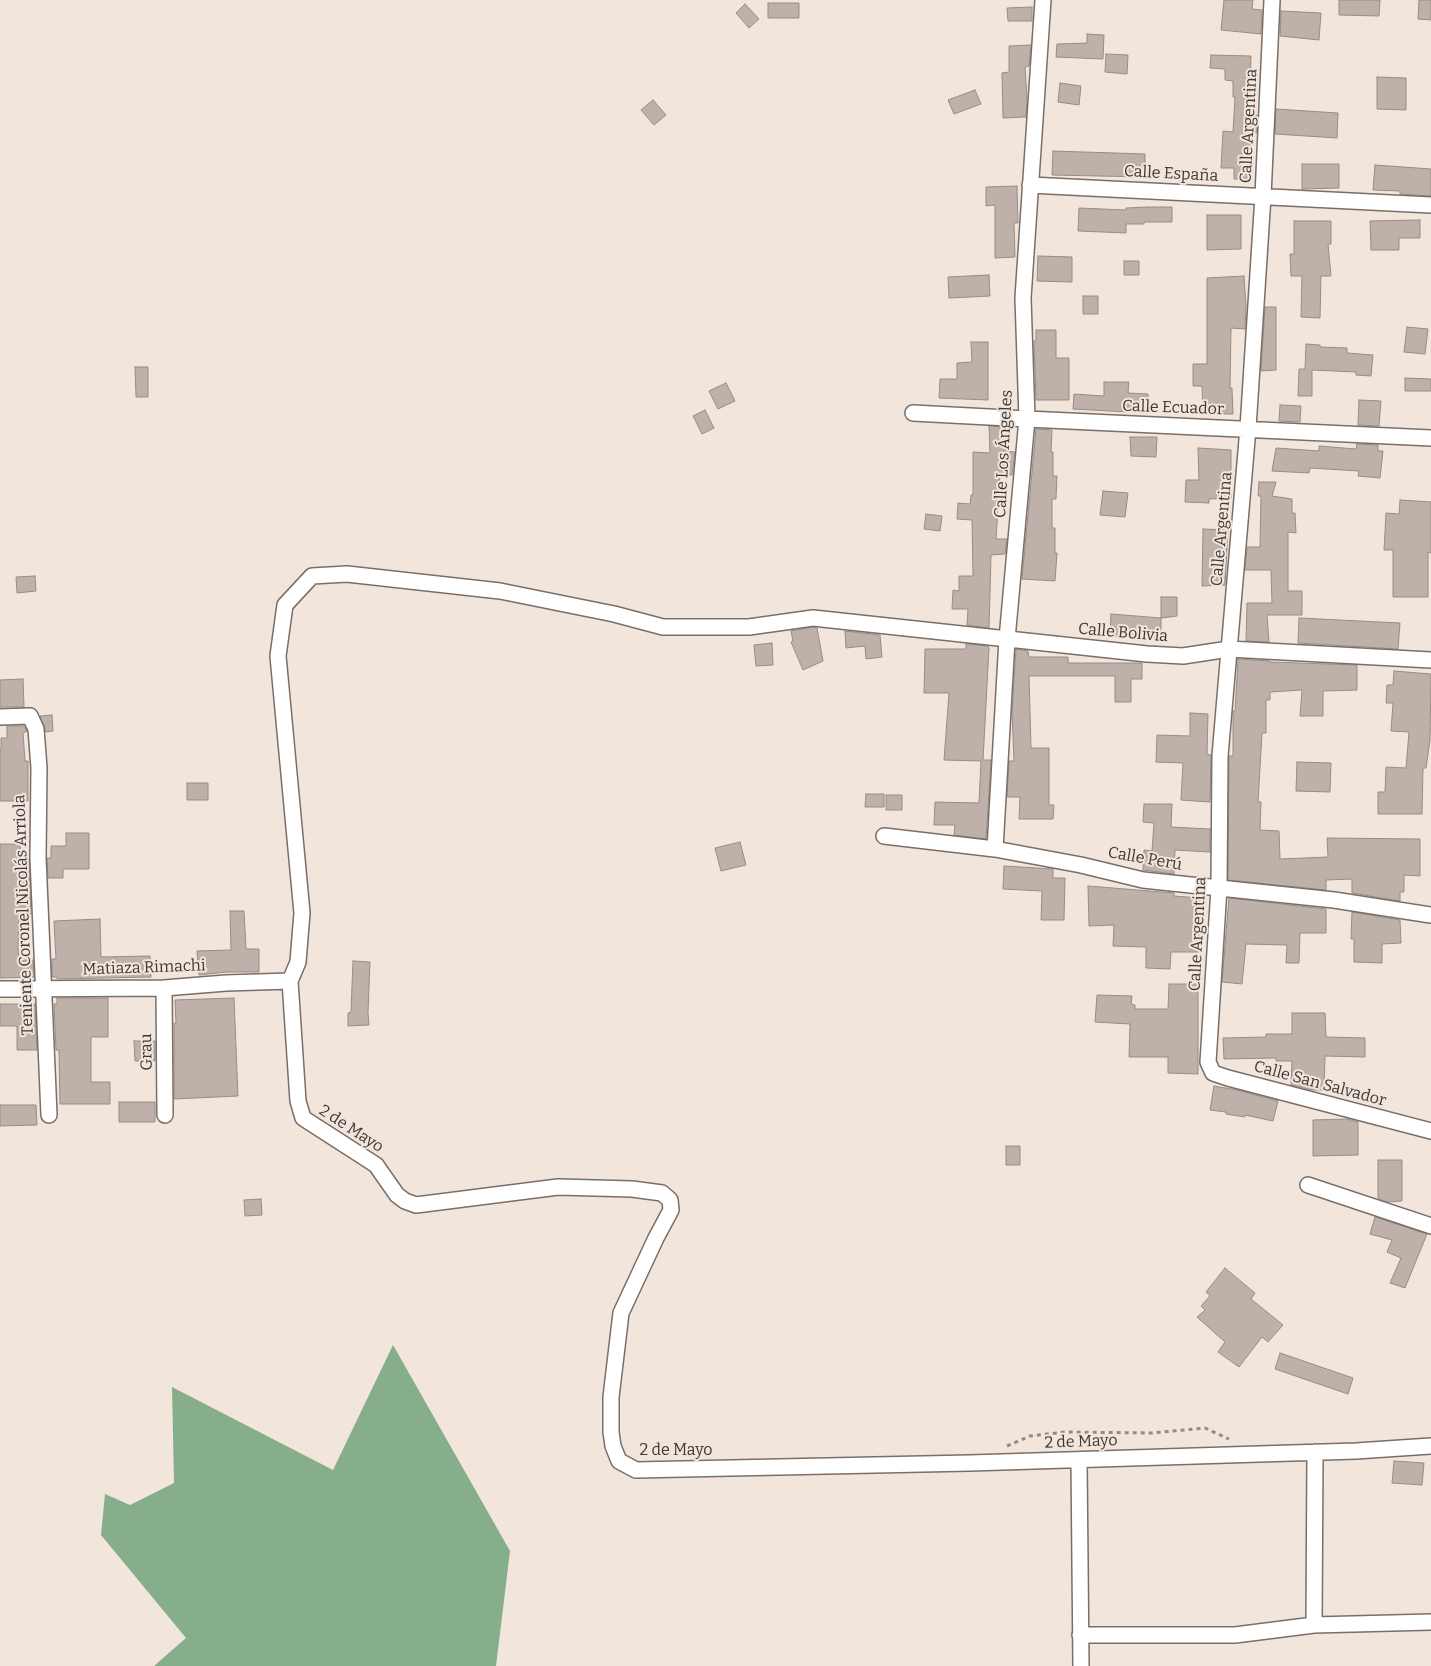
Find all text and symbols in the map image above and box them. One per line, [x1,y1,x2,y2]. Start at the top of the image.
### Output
street label: Calle Argentina [1236,68,1262,184]
street label: Calle España [1123,162,1219,186]
street label: Calle Los Ángeles [991,389,1017,519]
street label: Calle Ecuador [1122,397,1224,419]
street label: Calle Argentina [1207,471,1237,587]
street label: Calle Bolivia [1077,620,1169,646]
street label: Teniente Coronel Nicolás Arriola [10,794,38,1036]
street label: Calle Perú [1106,843,1184,875]
street label: Calle Argentina [1185,876,1211,992]
street label: Matiaza Rimachi [82,956,206,980]
street label: Grau [137,1033,157,1071]
street label: Calle San Salvador [1252,1057,1388,1111]
street label: 2 de Mayo [315,1101,387,1157]
street label: 2 de Mayo [1044,1431,1118,1453]
street label: 2 de Mayo [640,1441,712,1461]

